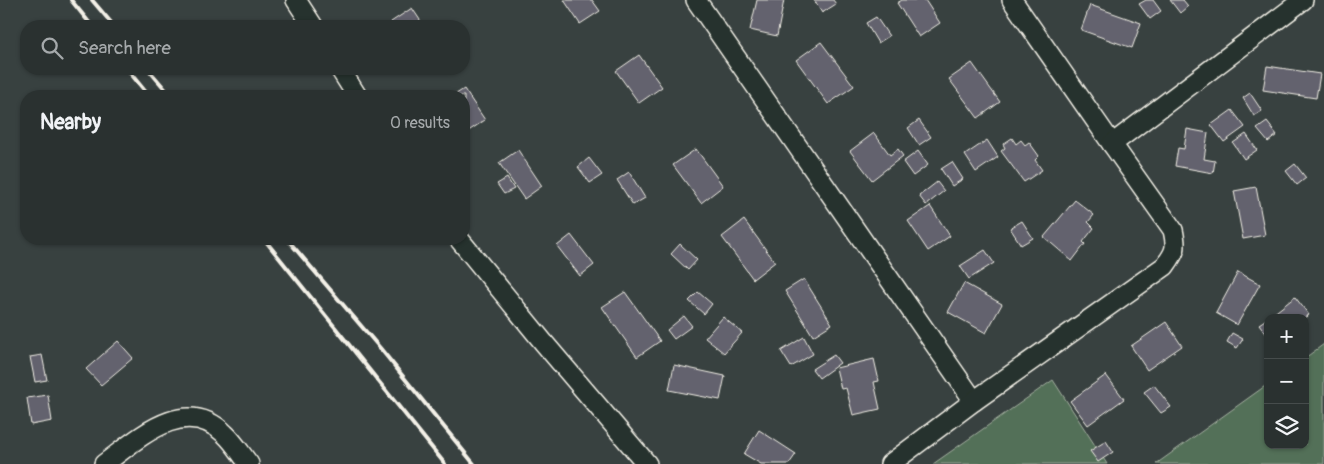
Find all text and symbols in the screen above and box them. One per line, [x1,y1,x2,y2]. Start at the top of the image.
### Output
search box [20,20,470,75]
icon: search [38,34,66,62]
text: Search here [78,36,171,60]
text: Nearby [40,109,101,136]
text: 0 results [390,113,450,133]
map controls [1264,314,1309,449]
button: + [1264,314,1309,359]
button: − [1264,359,1309,404]
button: layers [1264,404,1309,449]

